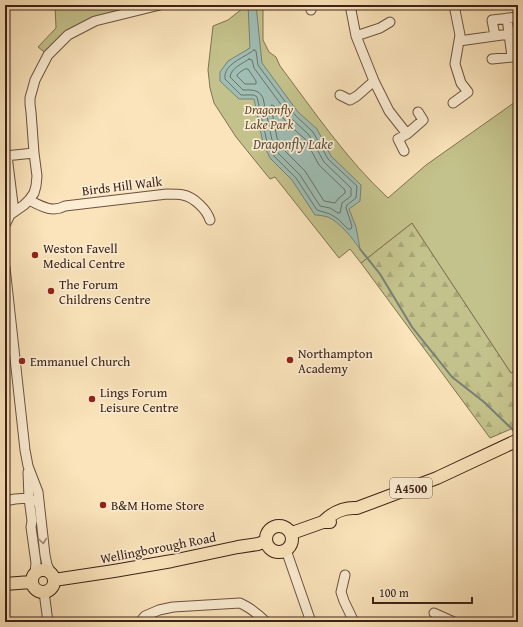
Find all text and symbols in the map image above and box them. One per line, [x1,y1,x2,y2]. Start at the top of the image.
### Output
park label: Dragonfly Lake Park [244,100,293,134]
water label: Dragonfly Lake [252,134,333,154]
street label: Birds Hill Walk [81,172,164,200]
place label: Weston Favell Medical Centre [43,239,125,273]
marker: Weston Favell Medical Centre [30,250,40,260]
place label: The Forum Childrens Centre [59,275,151,309]
marker: The Forum Childrens Centre [46,286,56,296]
place label: Northampton Academy [298,344,373,378]
place label: Emmanuel Church [30,352,131,371]
marker: Northampton Academy [285,355,295,365]
marker: Emmanuel Church [17,356,27,366]
place label: Lings Forum Leisure Centre [100,383,179,417]
marker: Lings Forum Leisure Centre [87,394,97,404]
road number: A4500 [390,478,432,498]
place label: B&M Home Store [111,496,204,515]
marker: B&M Home Store [98,500,108,510]
street label: Wellingborough Road [99,527,217,569]
one-way arrow [38,538,47,544]
scale bar [373,579,472,605]
text: 100 m [379,584,409,601]

